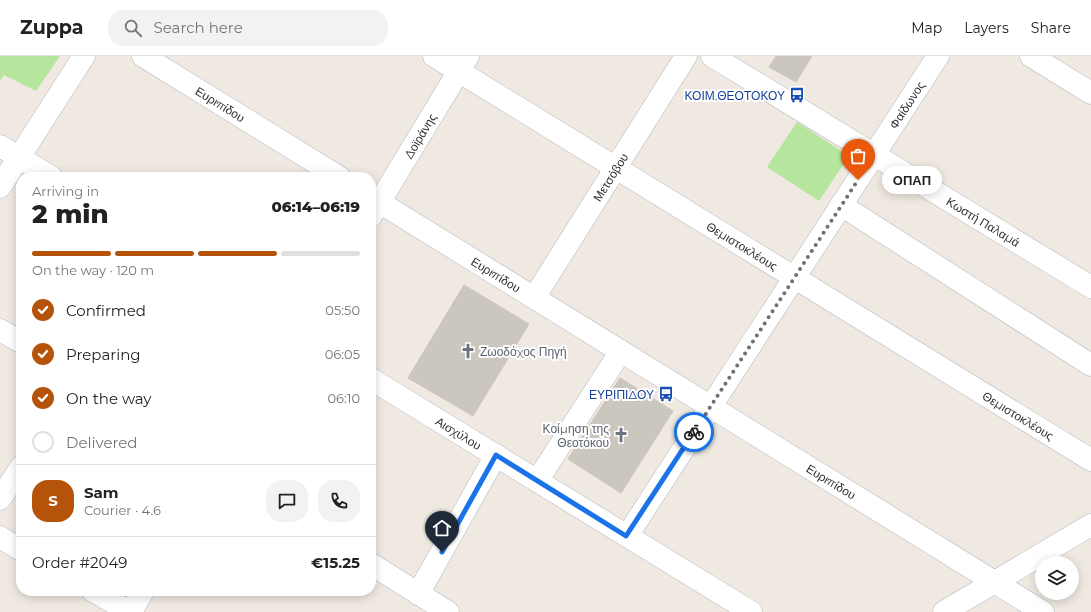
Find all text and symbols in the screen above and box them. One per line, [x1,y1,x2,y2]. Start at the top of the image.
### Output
search box [108,10,388,46]
text: Zuppa [20,16,84,39]
icon: search [122,17,144,39]
text: Search here [154,18,243,37]
text: Map [911,19,942,37]
text: Layers [964,19,1009,37]
text: Share [1031,19,1071,37]
street label: Φαίδωνος [886,78,928,131]
street label: Ευριπίδου [193,83,248,125]
bus stop icon: ΚΟΙΜ.ΘΕΟΤΟΚΟΥ [788,86,806,104]
place label: ΚΟΙΜ.ΘΕΟΤΟΚΟΥ [684,88,785,103]
street label: Δοϊράνης [400,110,439,161]
pin [841,139,875,180]
icon: bag [847,145,869,167]
street label: Μετσόβου [589,150,631,204]
callout: ΟΠΑΠ [882,166,942,194]
text: ΟΠΑΠ [893,172,931,188]
text: Arriving in [32,183,99,199]
street label: Κωστή Παλαμά [944,193,1023,250]
text: 06:14–06:19 [271,197,360,216]
text: 2 min [32,198,109,230]
street label: Θεμιστοκλέους [704,218,781,273]
street label: Ευριπίδου [469,253,524,295]
text: On the way · 120 m [32,262,154,278]
icon: check [32,299,54,321]
text: Confirmed [66,301,146,320]
text: 05:50 [325,302,360,318]
church icon: Ζωοδόχος Πηγή [459,342,477,360]
icon: check [32,343,54,365]
place label: Ζωοδόχος Πηγή [480,344,567,359]
text: Preparing [66,345,141,364]
text: 06:05 [325,346,360,362]
bus stop icon: ΕΥΡΙΠΙΔΟΥ [657,385,675,403]
icon: check [32,387,54,409]
place label: ΕΥΡΙΠΙΔΟΥ [589,387,654,402]
street label: Θεμιστοκλέους [980,388,1057,443]
text: On the way [66,389,151,408]
text: 06:10 [327,390,360,406]
courier [674,412,714,452]
street label: Αισχύλου [433,413,484,453]
place label: Κοίμηση της Θεοτόκου [543,421,609,450]
icon: bike [683,421,705,443]
church icon: Κοίμηση της Θεοτόκου [612,426,630,444]
text: Delivered [66,433,138,452]
street label: Ευριπίδου [804,460,859,502]
button: chat [266,480,308,522]
button: phone [318,480,360,522]
text: Sam [84,483,119,502]
text: S [48,491,58,510]
text: Courier · 4.6 [84,502,161,518]
pin [425,511,459,552]
icon: home [431,517,453,539]
text: Order #2049 [32,553,127,572]
text: €15.25 [311,553,360,572]
map controls [1035,556,1079,600]
button: layers [1035,556,1079,600]

